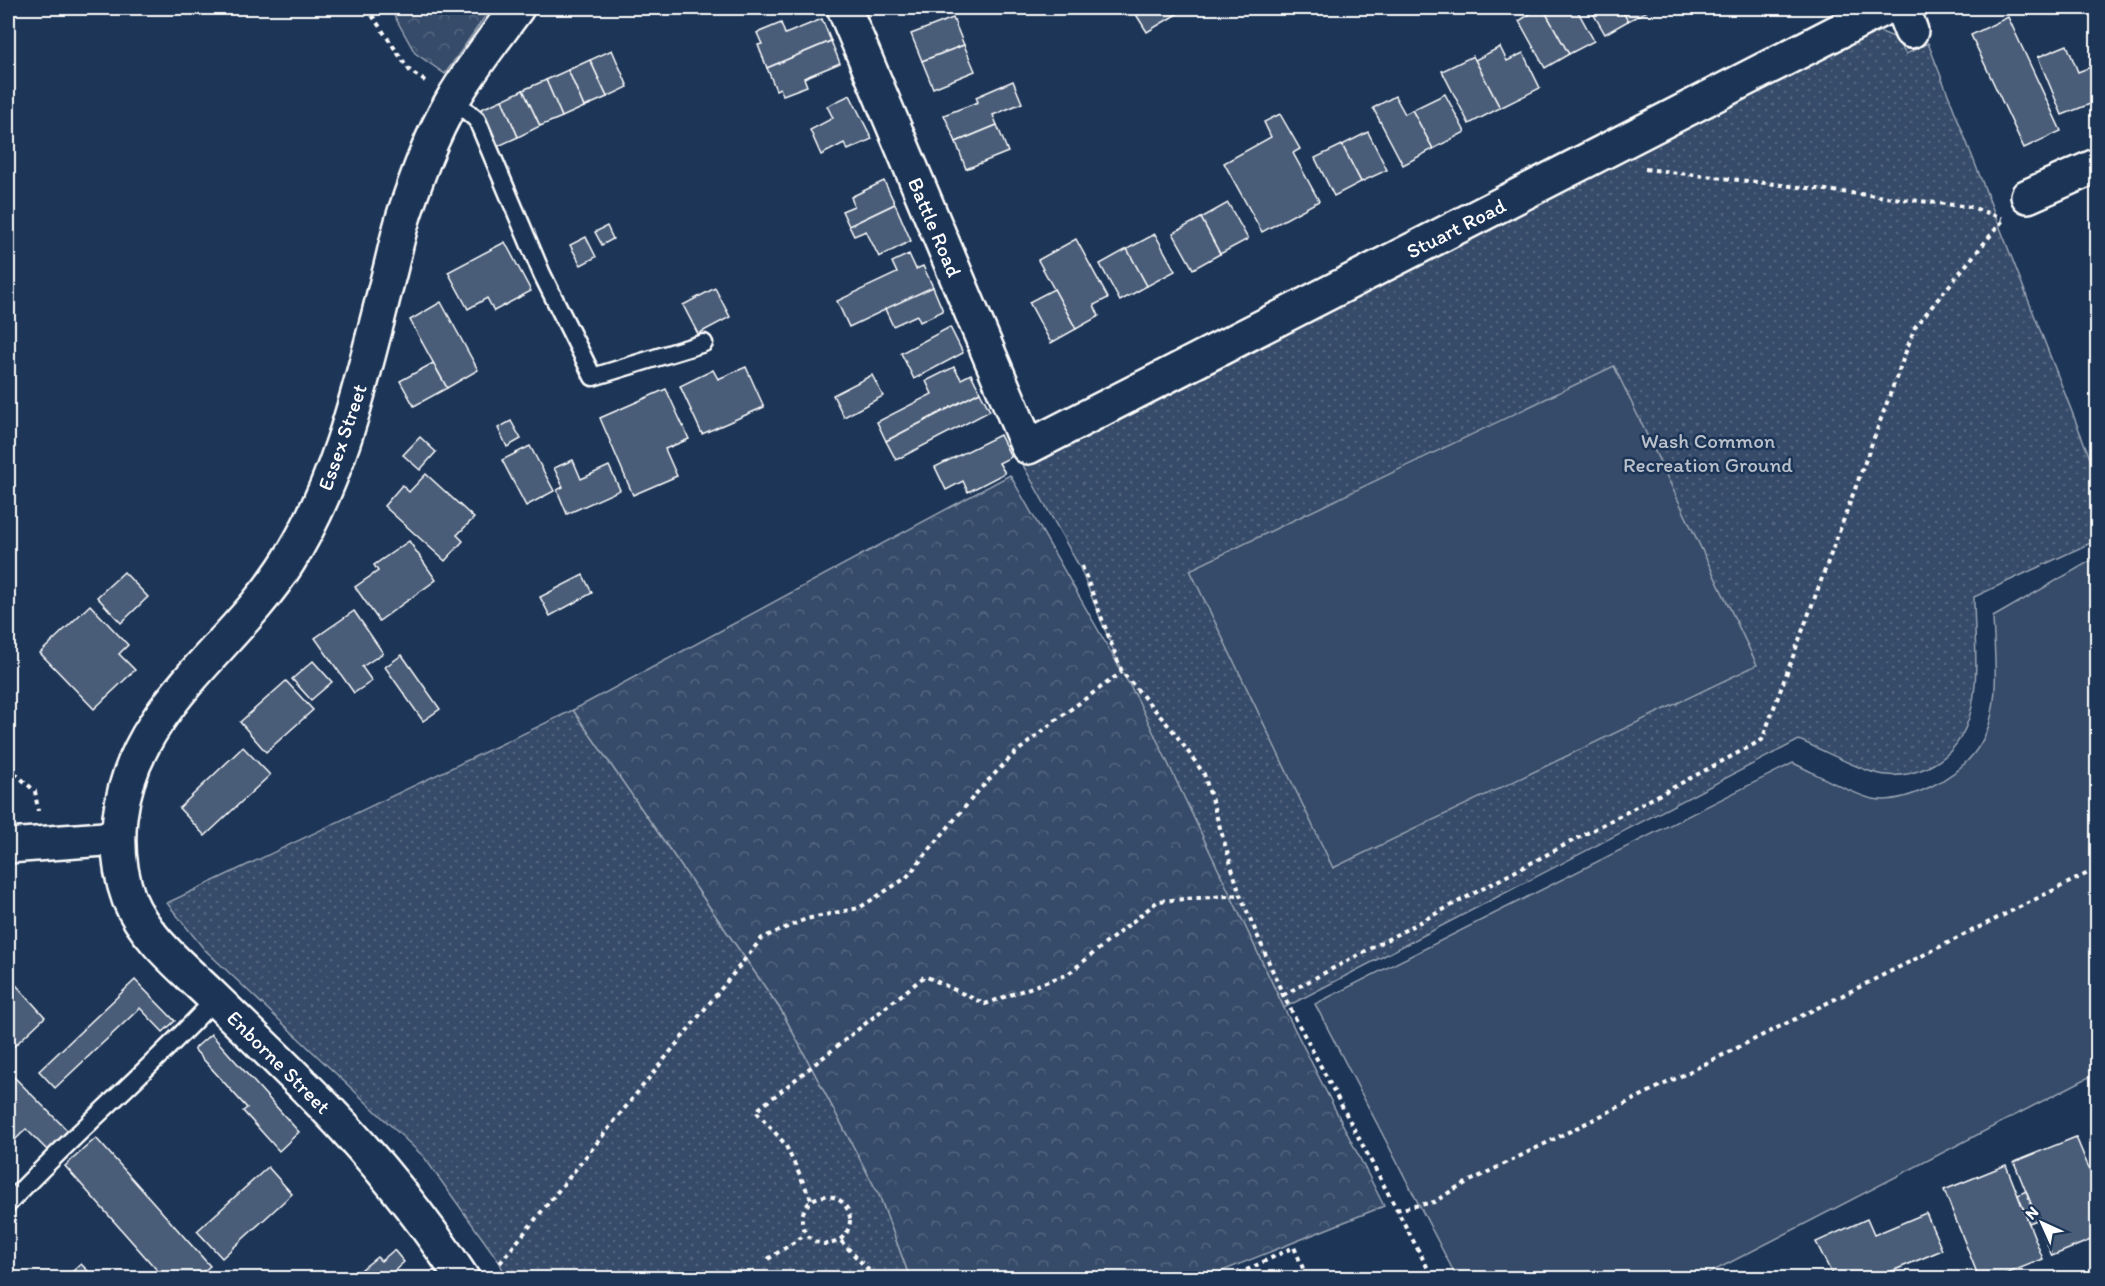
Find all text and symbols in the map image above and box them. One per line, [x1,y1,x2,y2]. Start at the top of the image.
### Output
street label: Battle Road [903,173,967,281]
street label: Stuart Road [1402,192,1510,264]
street label: Essex Street [312,380,372,494]
park label: Wash Common Recreation Ground [1623,428,1793,477]
street label: Enborne Street [222,1005,336,1119]
north arrow [2012,1193,2072,1253]
text: N [2021,1202,2042,1223]

